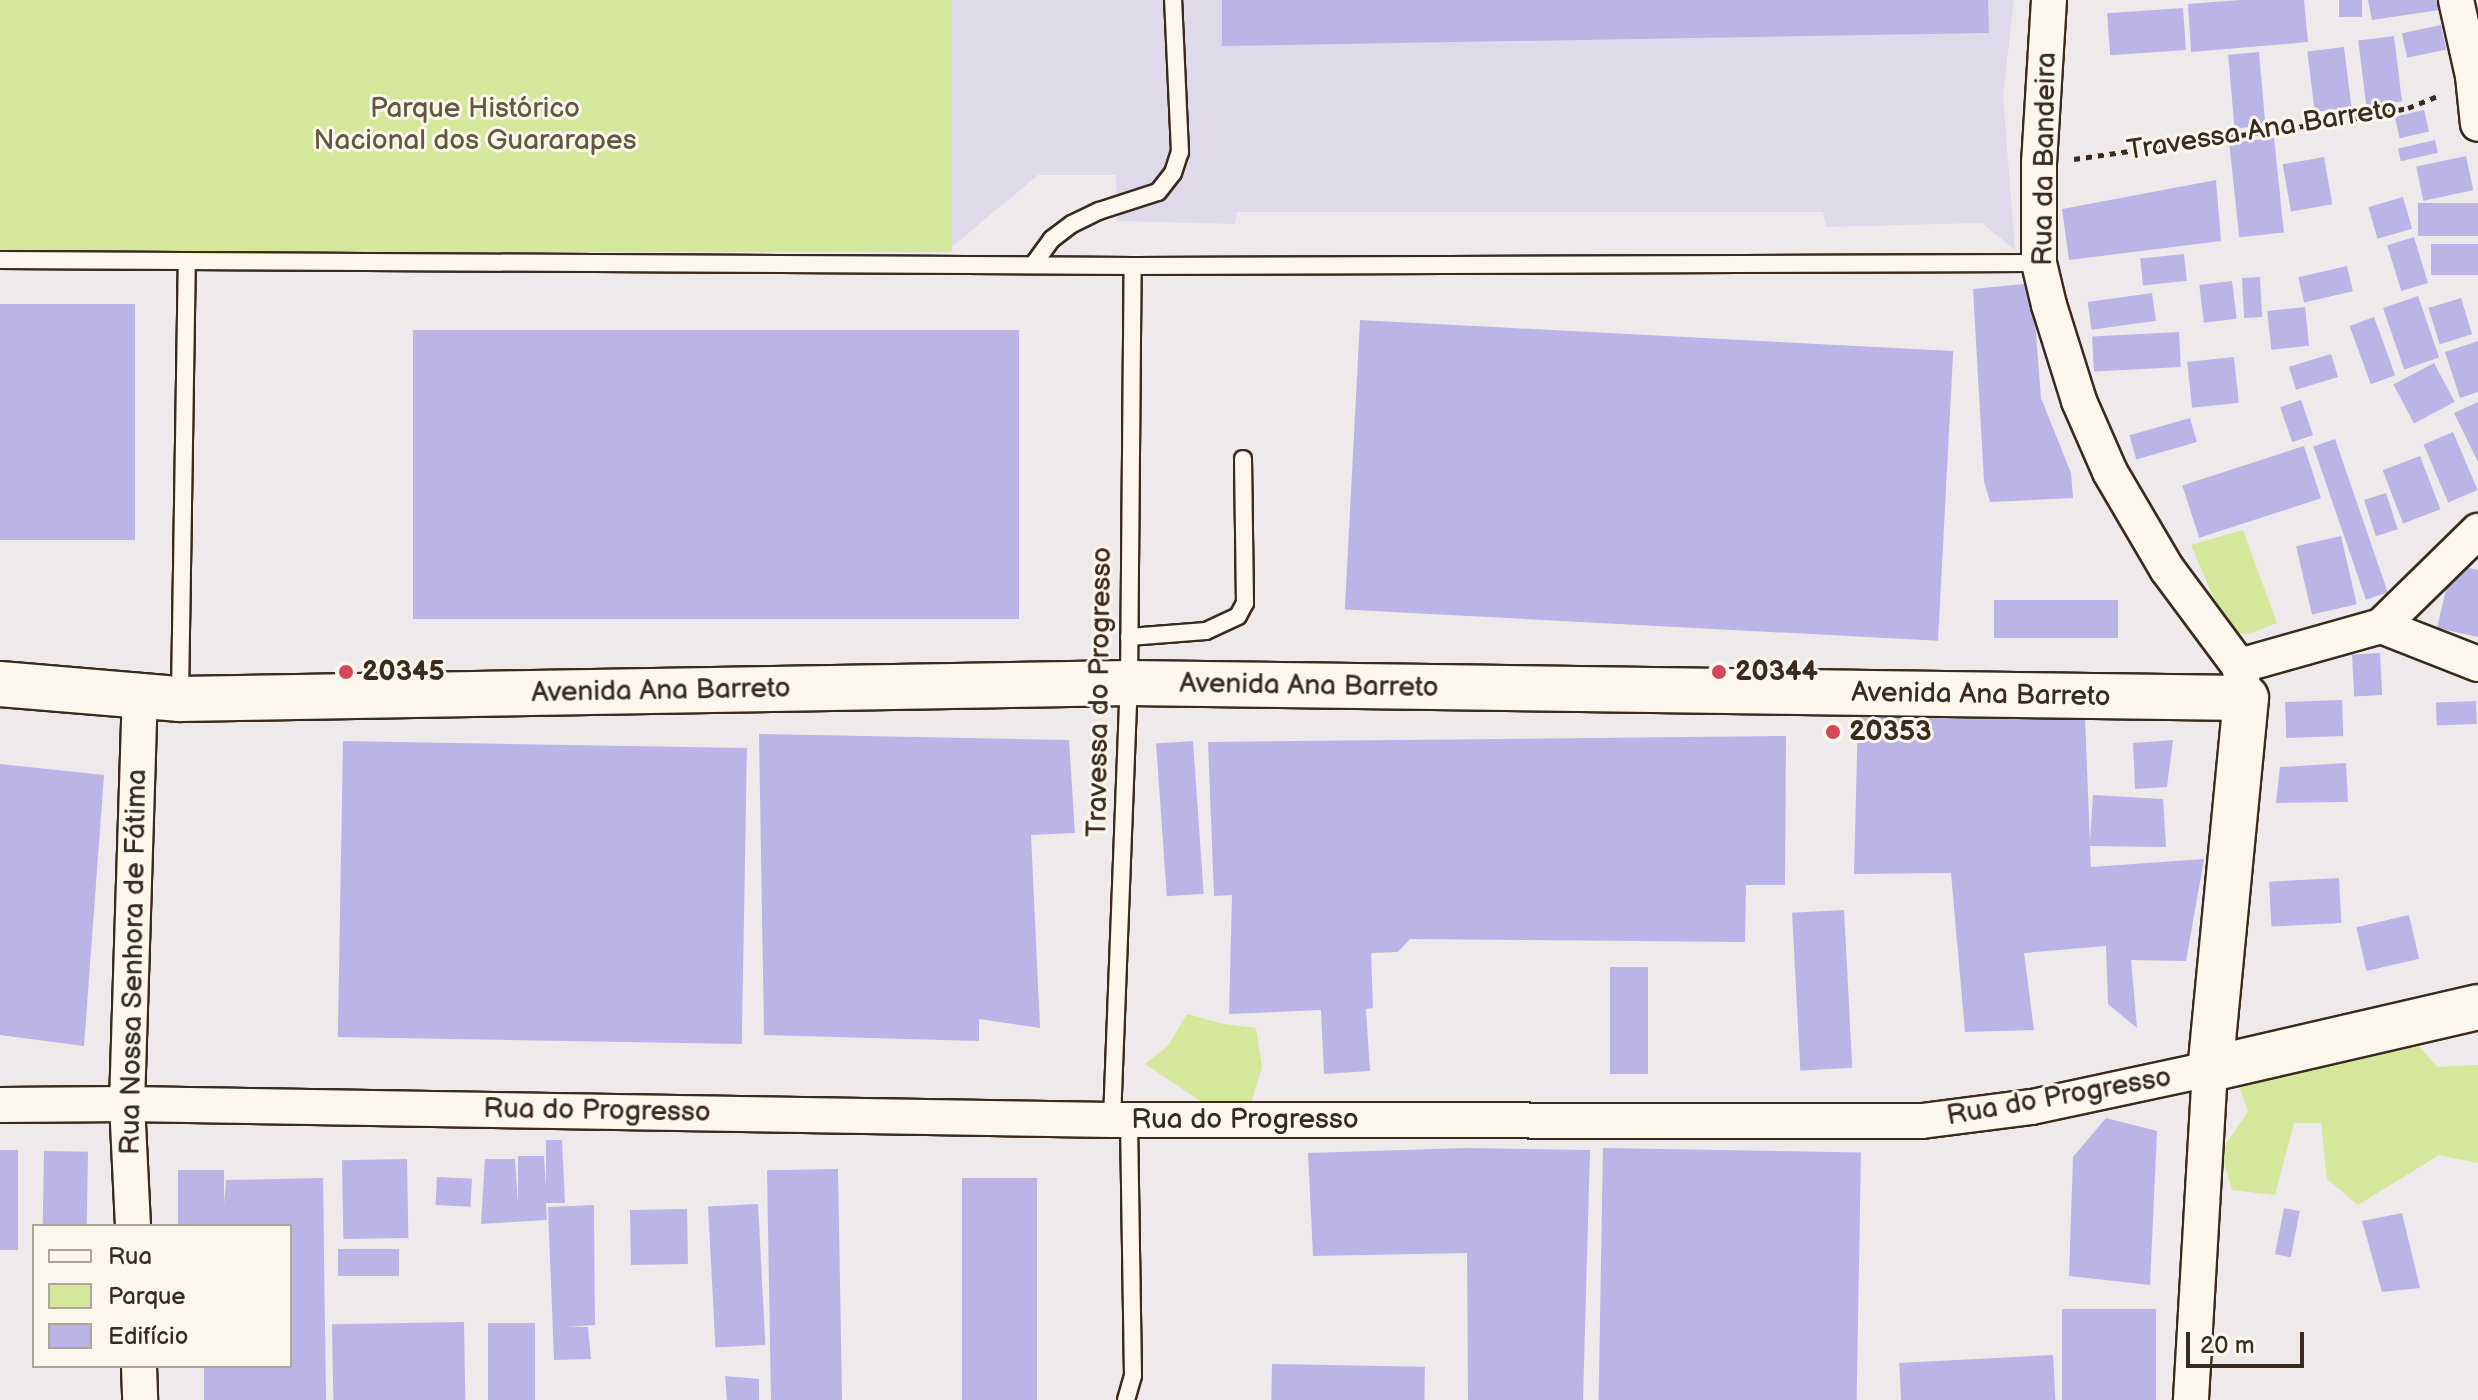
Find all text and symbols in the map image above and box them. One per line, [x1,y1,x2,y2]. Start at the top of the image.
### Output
street label: Rua da Bandeira [2026,52,2064,266]
park label: Parque Histórico Nacional dos Guararapes [313,92,637,158]
street label: Travessa Ana Barreto [2125,92,2399,168]
street label: Travessa do Progresso [1081,547,1119,837]
place label: 20345 [362,655,445,689]
place label: 20344 [1735,655,1818,689]
marker: 20345 [337,663,355,681]
marker: 20344 [1710,663,1728,681]
street label: Avenida Ana Barreto [1179,667,1439,705]
street label: Avenida Ana Barreto [531,672,791,710]
street label: Avenida Ana Barreto [1851,676,2111,714]
place label: 20353 [1849,715,1932,749]
marker: 20353 [1824,723,1842,741]
street label: Rua Nossa Senhora de Fátima [114,768,154,1156]
street label: Rua do Progresso [1944,1061,2174,1133]
street label: Rua do Progresso [483,1092,711,1130]
street label: Rua do Progresso [1131,1103,1359,1137]
legend [32,1224,292,1368]
text: Rua [108,1242,152,1271]
text: Parque [108,1282,186,1311]
scale bar [2190,1316,2308,1366]
text: Edifício [108,1322,188,1351]
text: 20 m [2200,1331,2255,1360]

